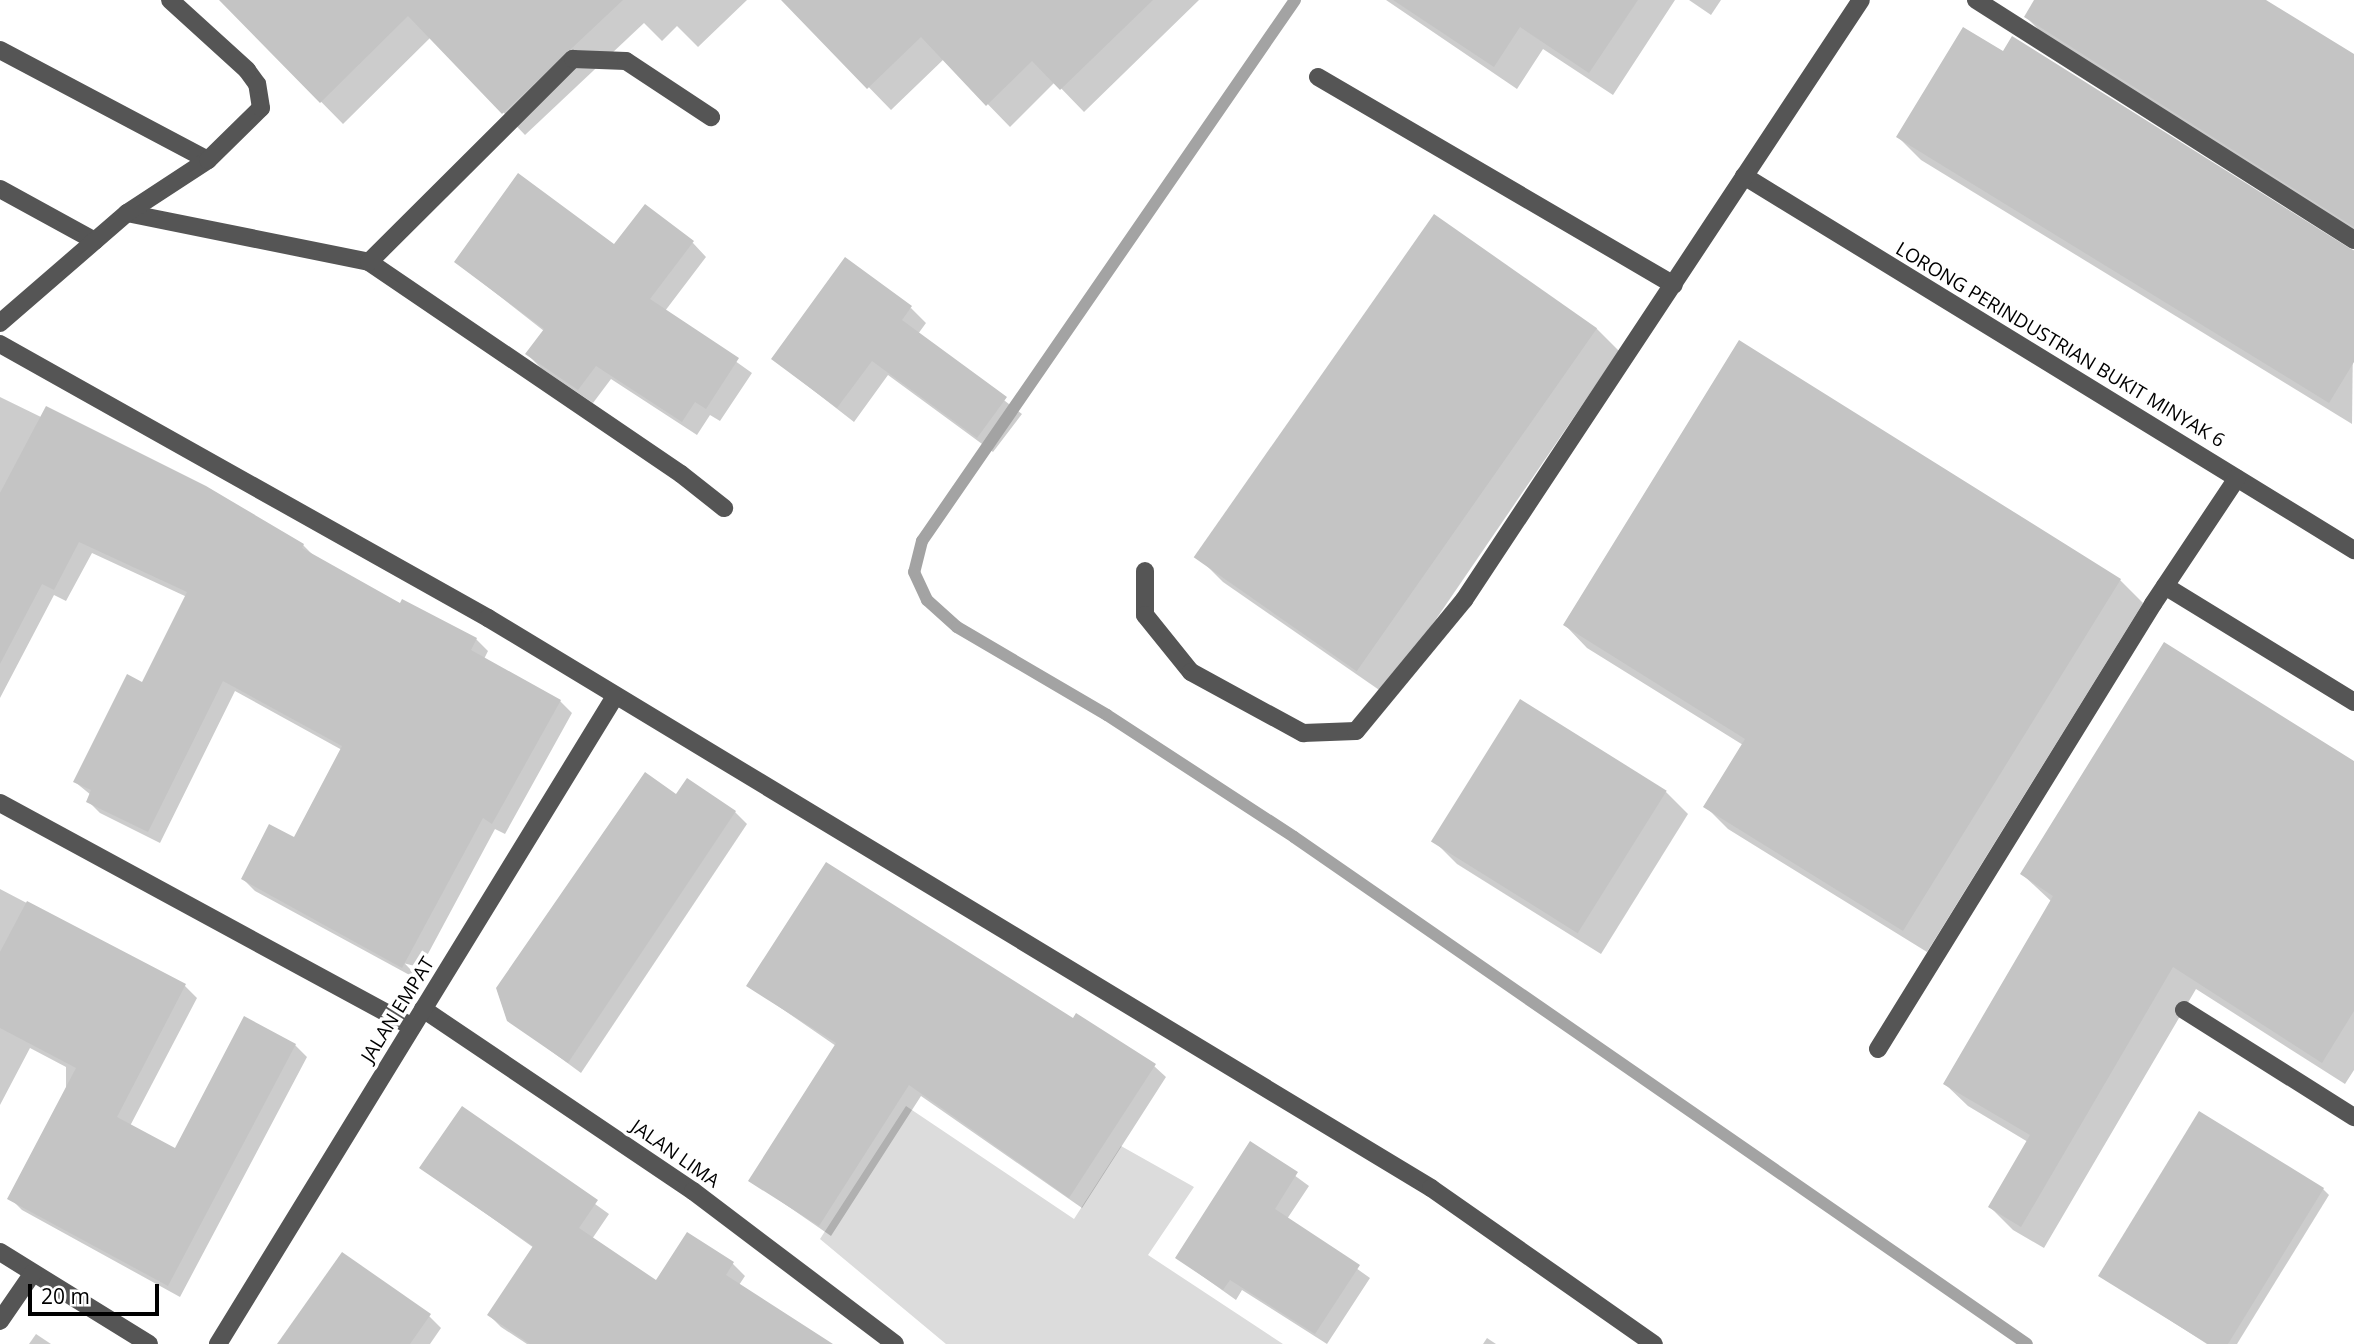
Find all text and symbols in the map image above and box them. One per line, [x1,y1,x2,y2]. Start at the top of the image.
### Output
street label: LORONG PERINDUSTRIAN BUKIT MINYAK 6 [1891,237,2229,453]
street label: JALAN EMPAT [357,953,439,1067]
street label: JALAN LIMA [626,1115,724,1193]
scale bar [32,1270,163,1314]
text: 20 m [41,1282,90,1310]

